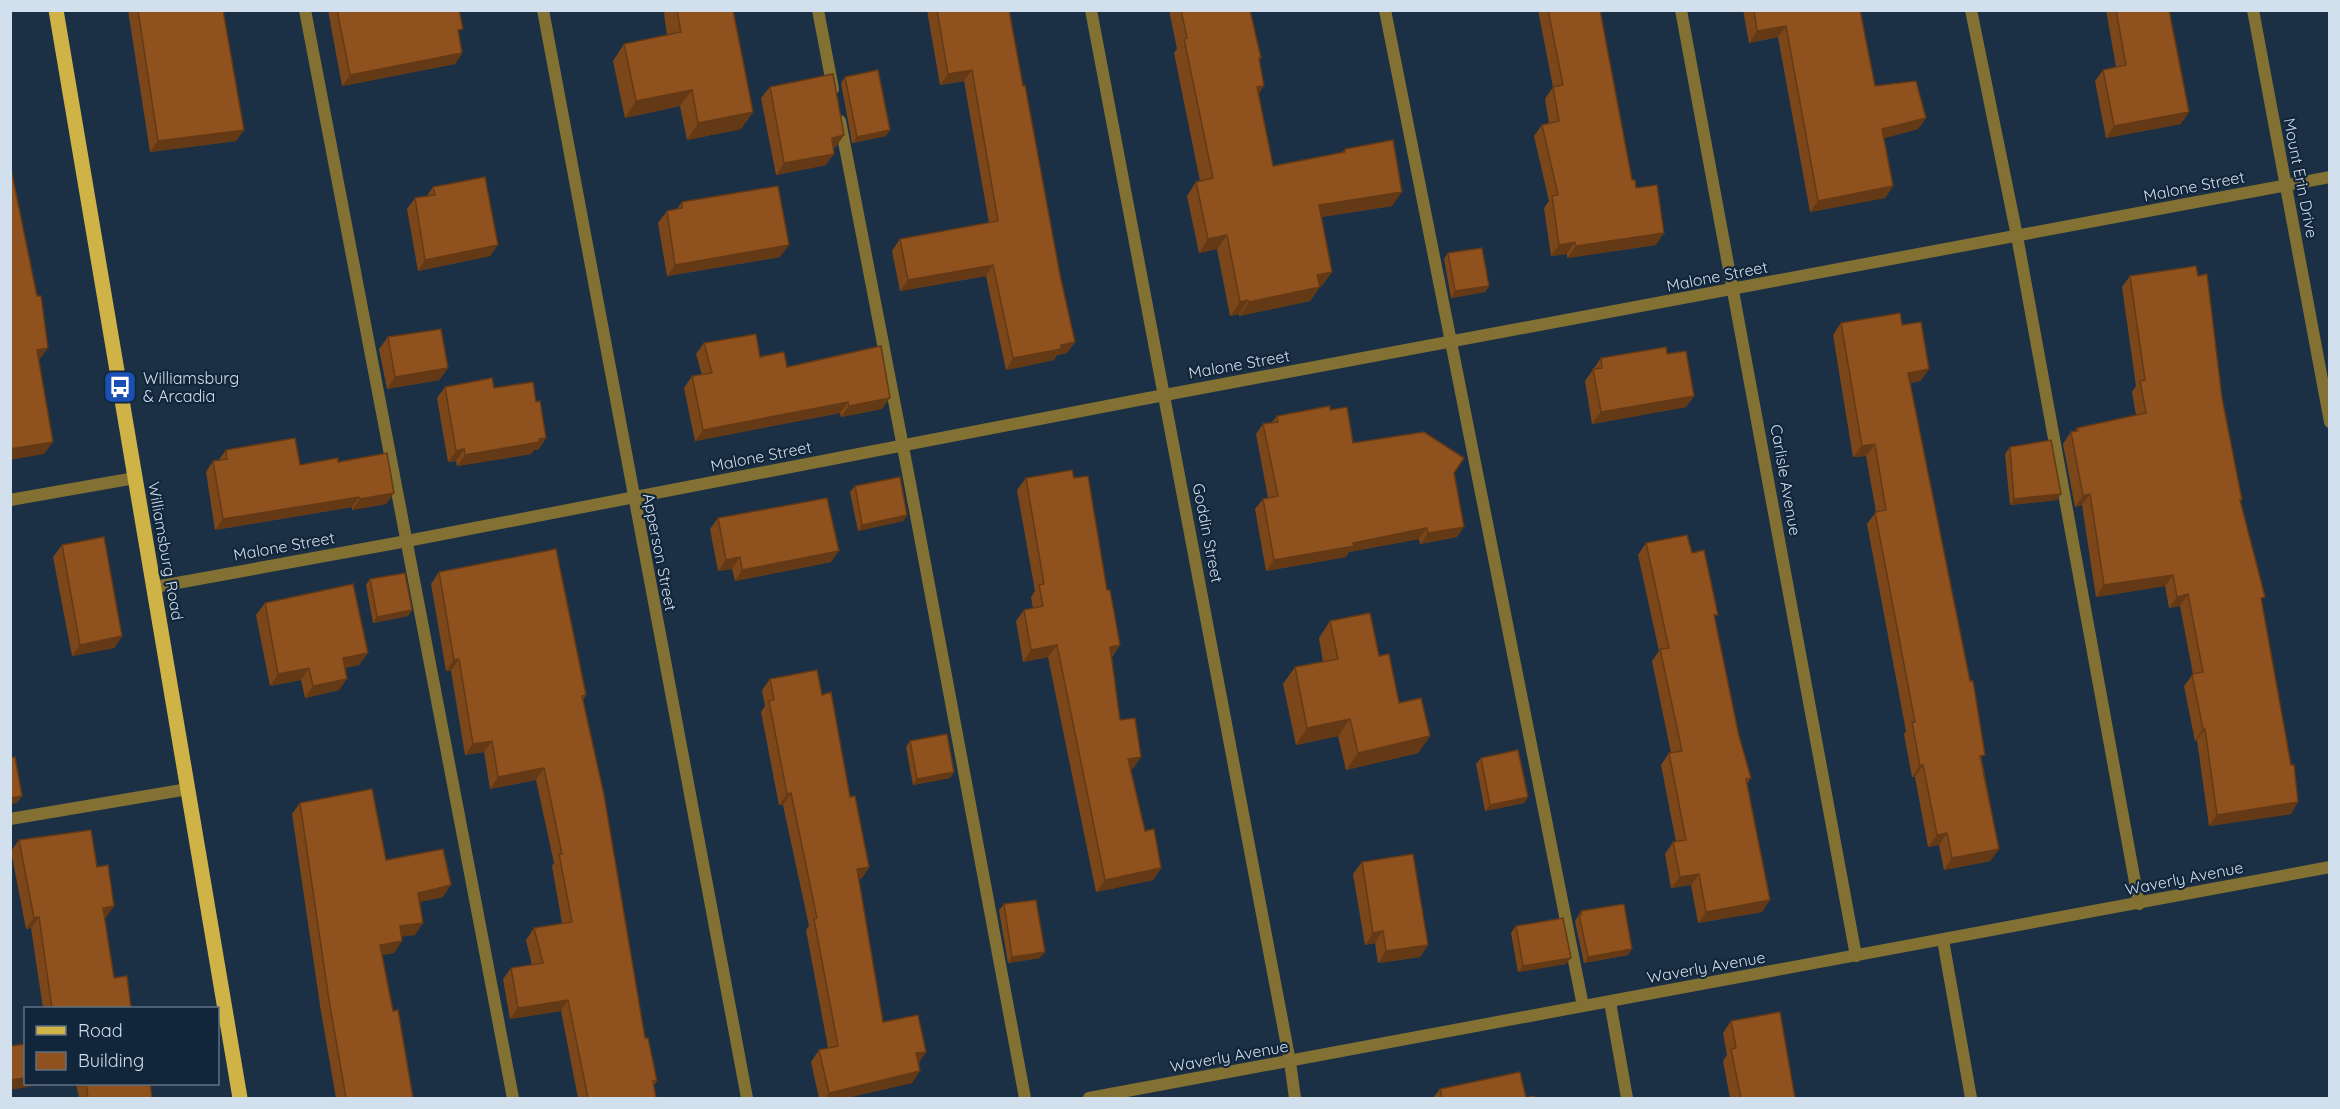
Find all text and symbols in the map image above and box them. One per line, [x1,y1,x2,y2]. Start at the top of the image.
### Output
street label: Mount Erin Drive [2280,116,2322,240]
street label: Malone Street [2142,166,2246,206]
street label: Malone Street [1665,256,1769,296]
street label: Malone Street [1187,345,1291,383]
place label: Williamsburg & Arcadia [143,368,239,406]
bus stop icon: Williamsburg & Arcadia [102,369,138,405]
street label: Carlisle Avenue [1766,423,1806,537]
street label: Malone Street [709,436,813,476]
street label: Williamsburg Road [144,480,188,622]
street label: Goddin Street [1189,482,1227,584]
street label: Apperson Street [639,491,681,613]
street label: Malone Street [232,527,336,565]
street label: Waverly Avenue [2123,857,2245,899]
street label: Waverly Avenue [1645,947,1767,987]
legend [24,1007,219,1085]
text: Road [78,1019,123,1042]
street label: Waverly Avenue [1168,1036,1290,1076]
text: Building [78,1049,144,1072]

